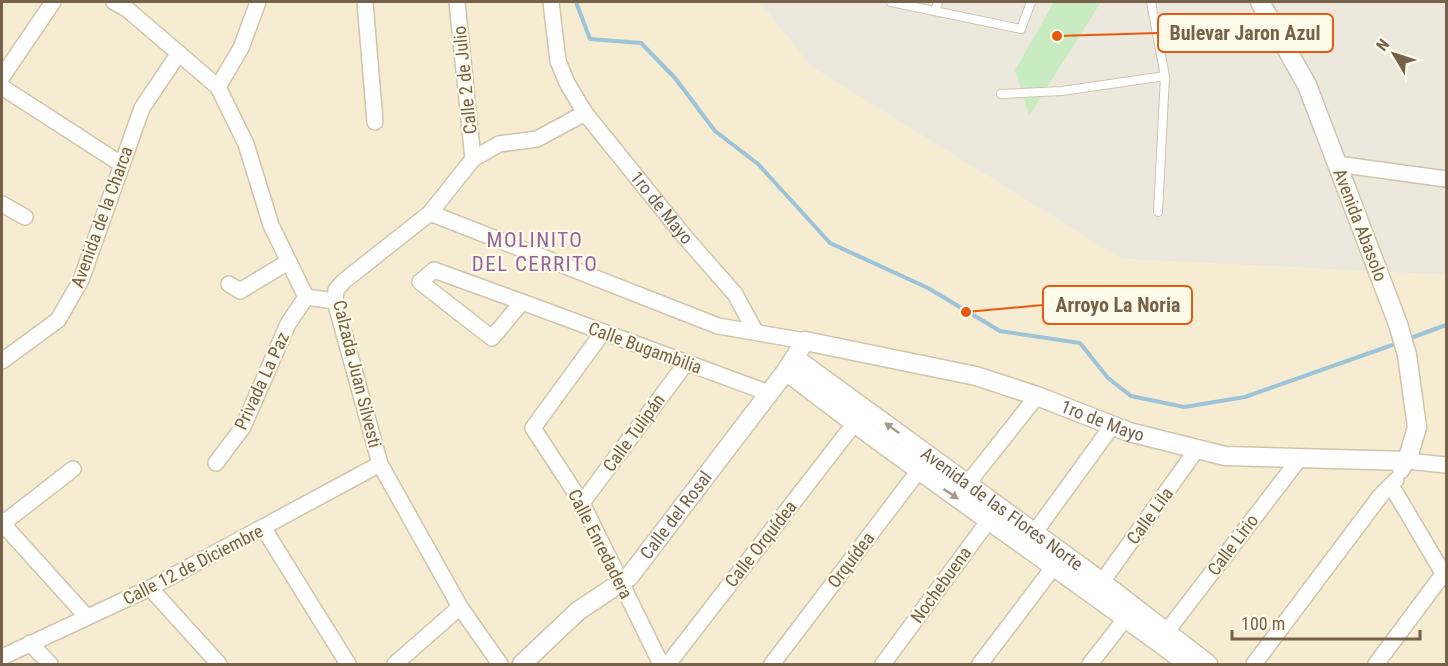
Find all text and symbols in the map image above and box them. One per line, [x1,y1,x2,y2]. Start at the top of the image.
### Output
callout: Bulevar Jaron Azul [1158,14,1333,52]
text: Bulevar Jaron Azul [1170,21,1320,45]
north arrow [1364,24,1424,84]
street label: Calle 2 de Julio [448,25,481,135]
text: N [1372,35,1393,55]
street label: Avenida de la Charca [66,143,137,290]
street label: Avenida Abasolo [1329,166,1392,284]
street label: 1ro de Mayo [626,167,697,248]
district label: MOLINITO DEL CERRITO [472,228,598,276]
callout: Arroyo La Noria [1043,286,1192,324]
text: Arroyo La Noria [1056,293,1180,317]
street label: Calzada Juan Silvesti [329,298,386,450]
street label: Calle Bugambilia [586,317,705,378]
street label: Privada La Paz [230,329,293,433]
street label: Calle Tulipán [598,390,669,476]
street label: 1ro de Mayo [1058,395,1146,445]
one-way arrow [885,422,901,434]
street label: Avenida de las Flores Norte [917,443,1087,574]
street label: Calle del Rosal [635,467,716,563]
street label: Calle Lila [1122,483,1177,548]
street label: Calle Enredadera [564,486,637,602]
one-way arrow [942,488,959,499]
street label: Calle Orquídea [720,496,801,591]
street label: Calle Lirio [1203,510,1262,579]
street label: Calle 12 de Diciembre [119,520,266,609]
street label: Orquídea [823,528,878,592]
street label: Nochebuena [906,543,975,627]
scale bar [1232,603,1420,641]
text: 100 m [1241,613,1285,634]

